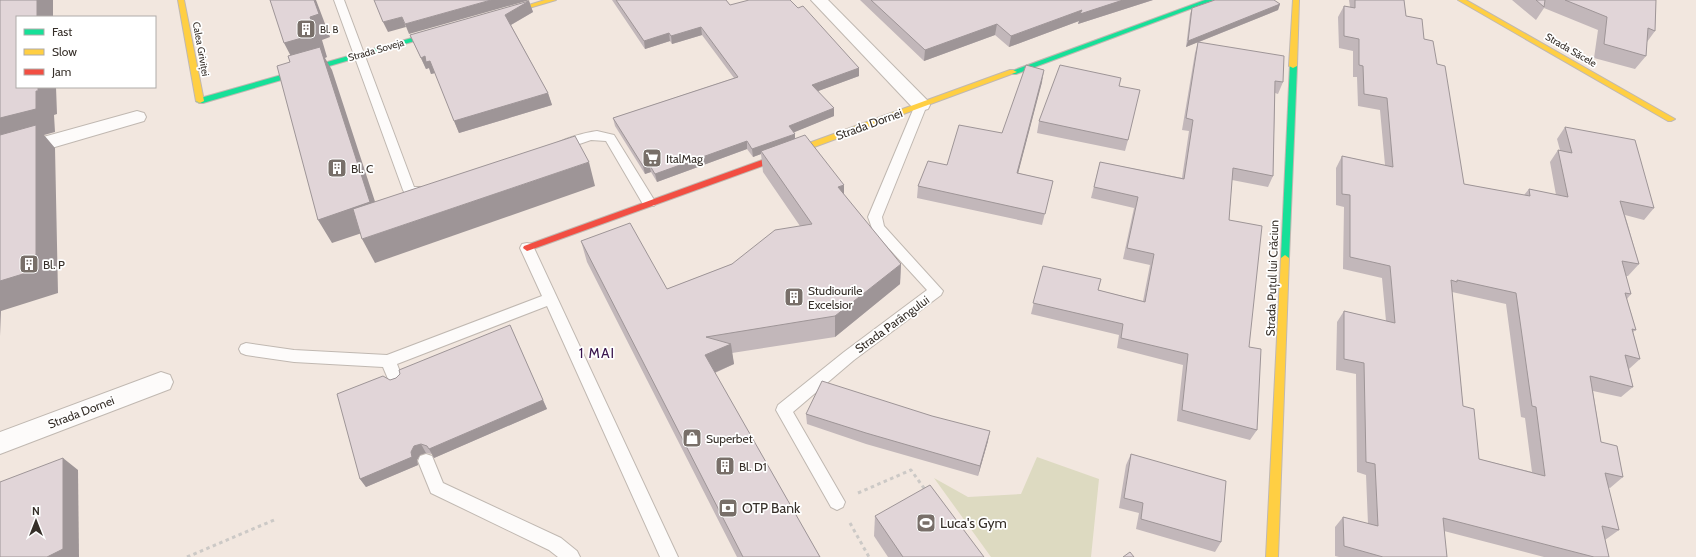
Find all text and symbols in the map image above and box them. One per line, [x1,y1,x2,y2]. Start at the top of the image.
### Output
legend [16,16,156,88]
building icon: Bl. B [295,18,317,40]
street label: Calea Griviței [189,21,212,77]
place label: Bl. B [320,23,339,36]
text: Fast [52,24,72,39]
street label: Strada Săcele [1543,30,1599,70]
street label: Strada Soveja [346,36,406,64]
text: Slow [52,44,77,59]
text: Jam [51,64,71,79]
street label: Strada Dornei [834,105,904,143]
supermarket icon: ItalMag [641,147,663,169]
place label: ItalMag [666,151,704,166]
building icon: Bl. C [326,157,348,179]
place label: Bl. C [351,161,374,176]
street label: Strada Puțul lui Crăciun [1262,219,1283,337]
building icon: Bl. P [18,253,40,275]
place label: Bl. P [43,257,65,272]
place label: Studiourile Excelsior [808,283,863,312]
building icon: Studiourile Excelsior [783,286,805,308]
street label: Strada Parângului [852,292,932,356]
district label: 1 MAI [579,344,615,362]
street label: Strada Dornei [46,392,116,432]
shop icon: Superbet [681,427,703,449]
place label: Superbet [706,431,753,446]
building icon: Bl. D1 [714,455,736,477]
place label: Bl. D1 [739,459,767,474]
bank icon: OTP Bank [717,497,739,519]
place label: OTP Bank [742,499,801,517]
north arrow [16,501,56,541]
text: N [32,504,40,518]
sports icon: Luca's Gym [915,512,937,534]
place label: Luca's Gym [940,514,1007,532]

